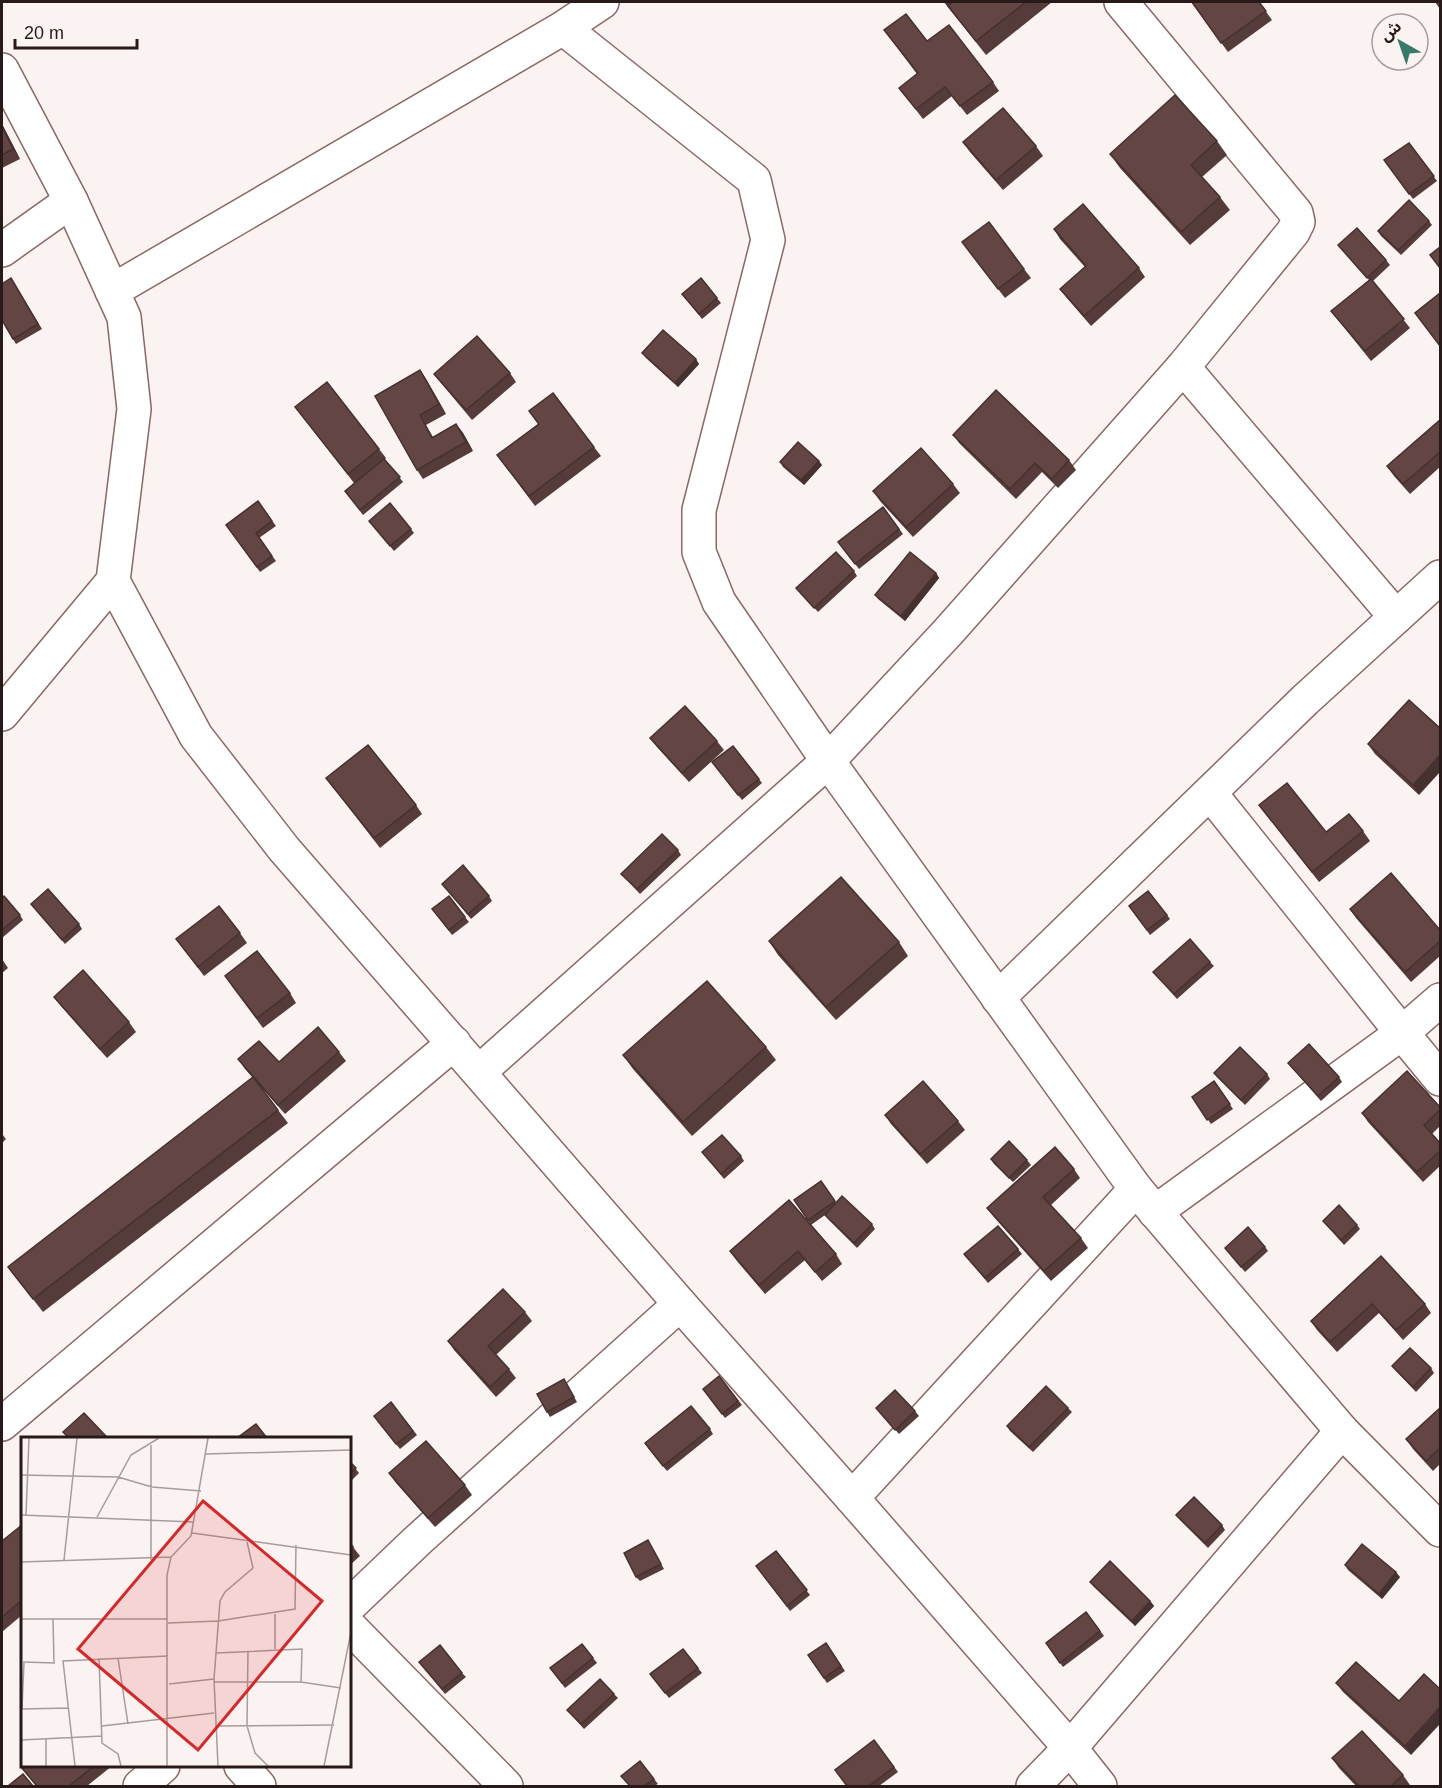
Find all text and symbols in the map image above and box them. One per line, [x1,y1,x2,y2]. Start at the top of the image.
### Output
scale bar [15,12,136,50]
north arrow [1370,12,1430,72]
text: ش [1377,17,1405,45]
text: 20 m [24,23,64,43]
inset map [21,1437,351,1767]

